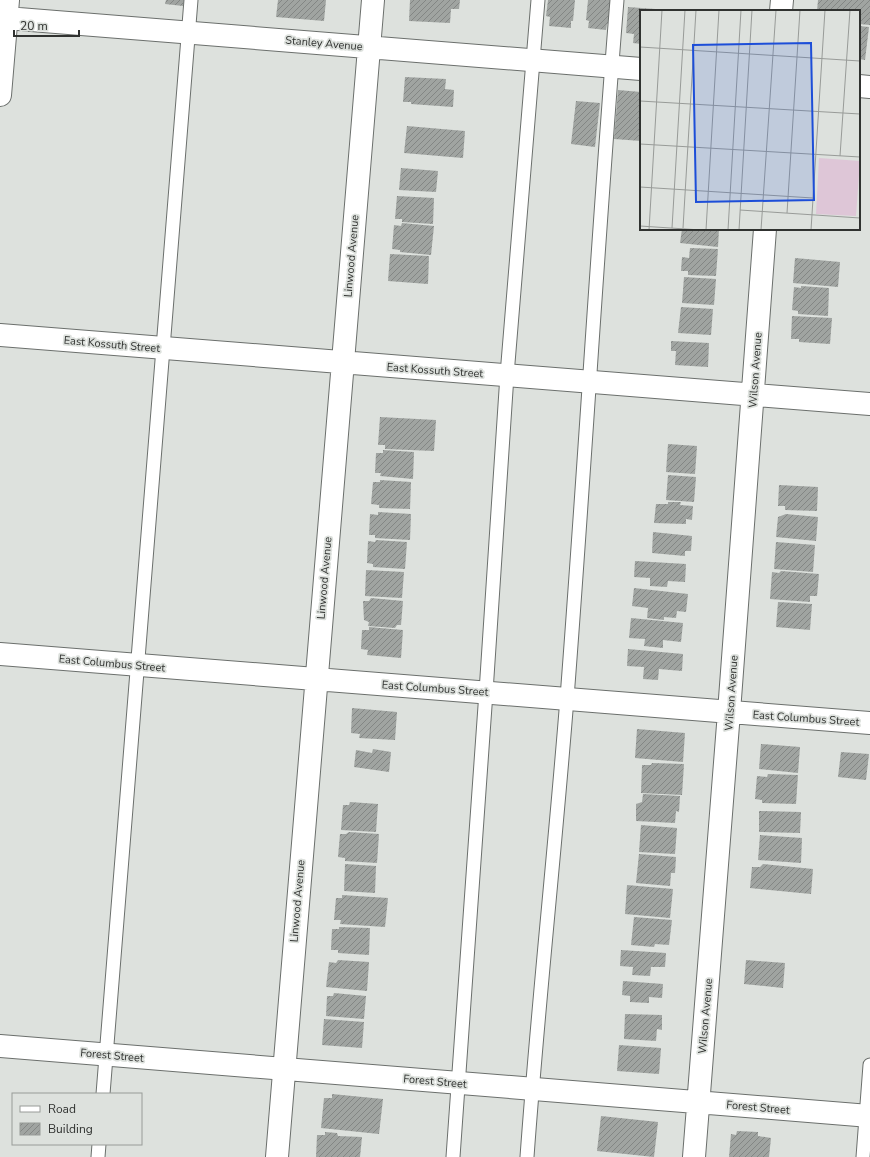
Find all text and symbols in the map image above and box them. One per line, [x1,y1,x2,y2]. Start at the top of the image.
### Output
inset map [640,10,860,230]
scale bar [14,12,79,38]
text: 20 m [20,18,48,34]
street label: Stanley Avenue [285,33,363,54]
street label: Linwood Avenue [340,214,363,298]
street label: Wilson Avenue [745,332,766,408]
street label: East Kossuth Street [63,333,161,356]
street label: East Kossuth Street [386,360,484,381]
street label: Linwood Avenue [313,536,336,620]
street label: East Columbus Street [58,651,166,676]
street label: Wilson Avenue [721,655,742,731]
street label: East Columbus Street [381,677,489,700]
street label: East Columbus Street [752,707,860,730]
street label: Linwood Avenue [286,859,309,943]
street label: Wilson Avenue [695,977,716,1054]
street label: Forest Street [80,1045,144,1066]
street label: Forest Street [403,1071,467,1092]
legend [12,1093,142,1145]
street label: Forest Street [726,1097,790,1118]
text: Road [48,1101,76,1117]
text: Building [48,1121,93,1137]

